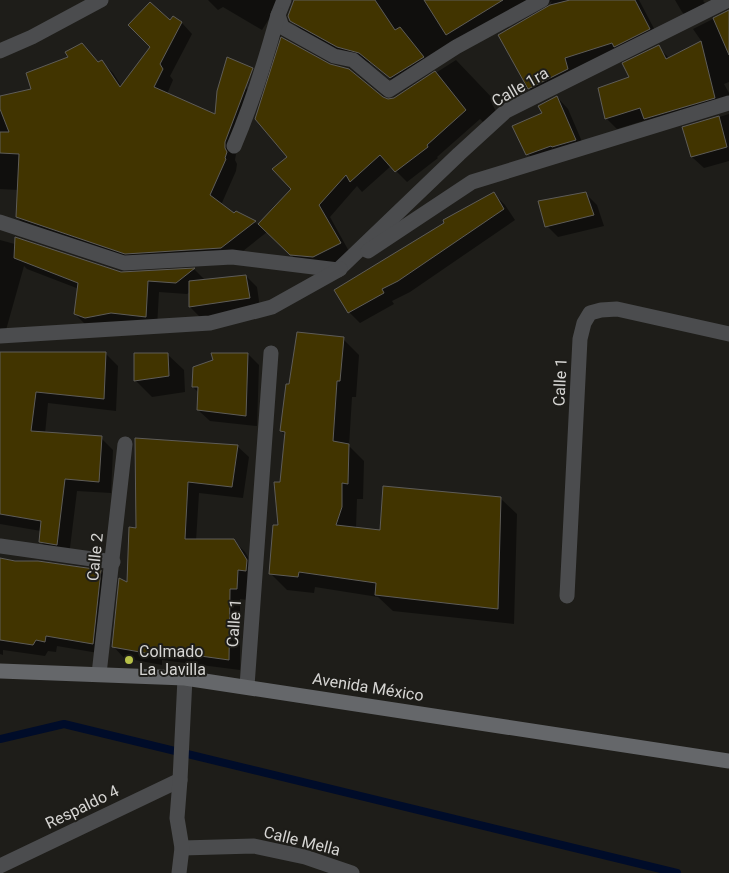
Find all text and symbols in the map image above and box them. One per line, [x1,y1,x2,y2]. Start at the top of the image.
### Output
street label: Calle 1ra [488,63,552,111]
street label: Calle 1 [549,357,571,407]
street label: Calle 2 [83,532,107,582]
street label: Calle 1 [223,598,245,648]
place label: Colmado La Javilla [139,642,206,679]
marker: Colmado La Javilla [123,654,135,666]
street label: Avenida México [311,669,425,705]
street label: Respaldo 4 [42,781,122,833]
street label: Calle Mella [262,822,342,860]

